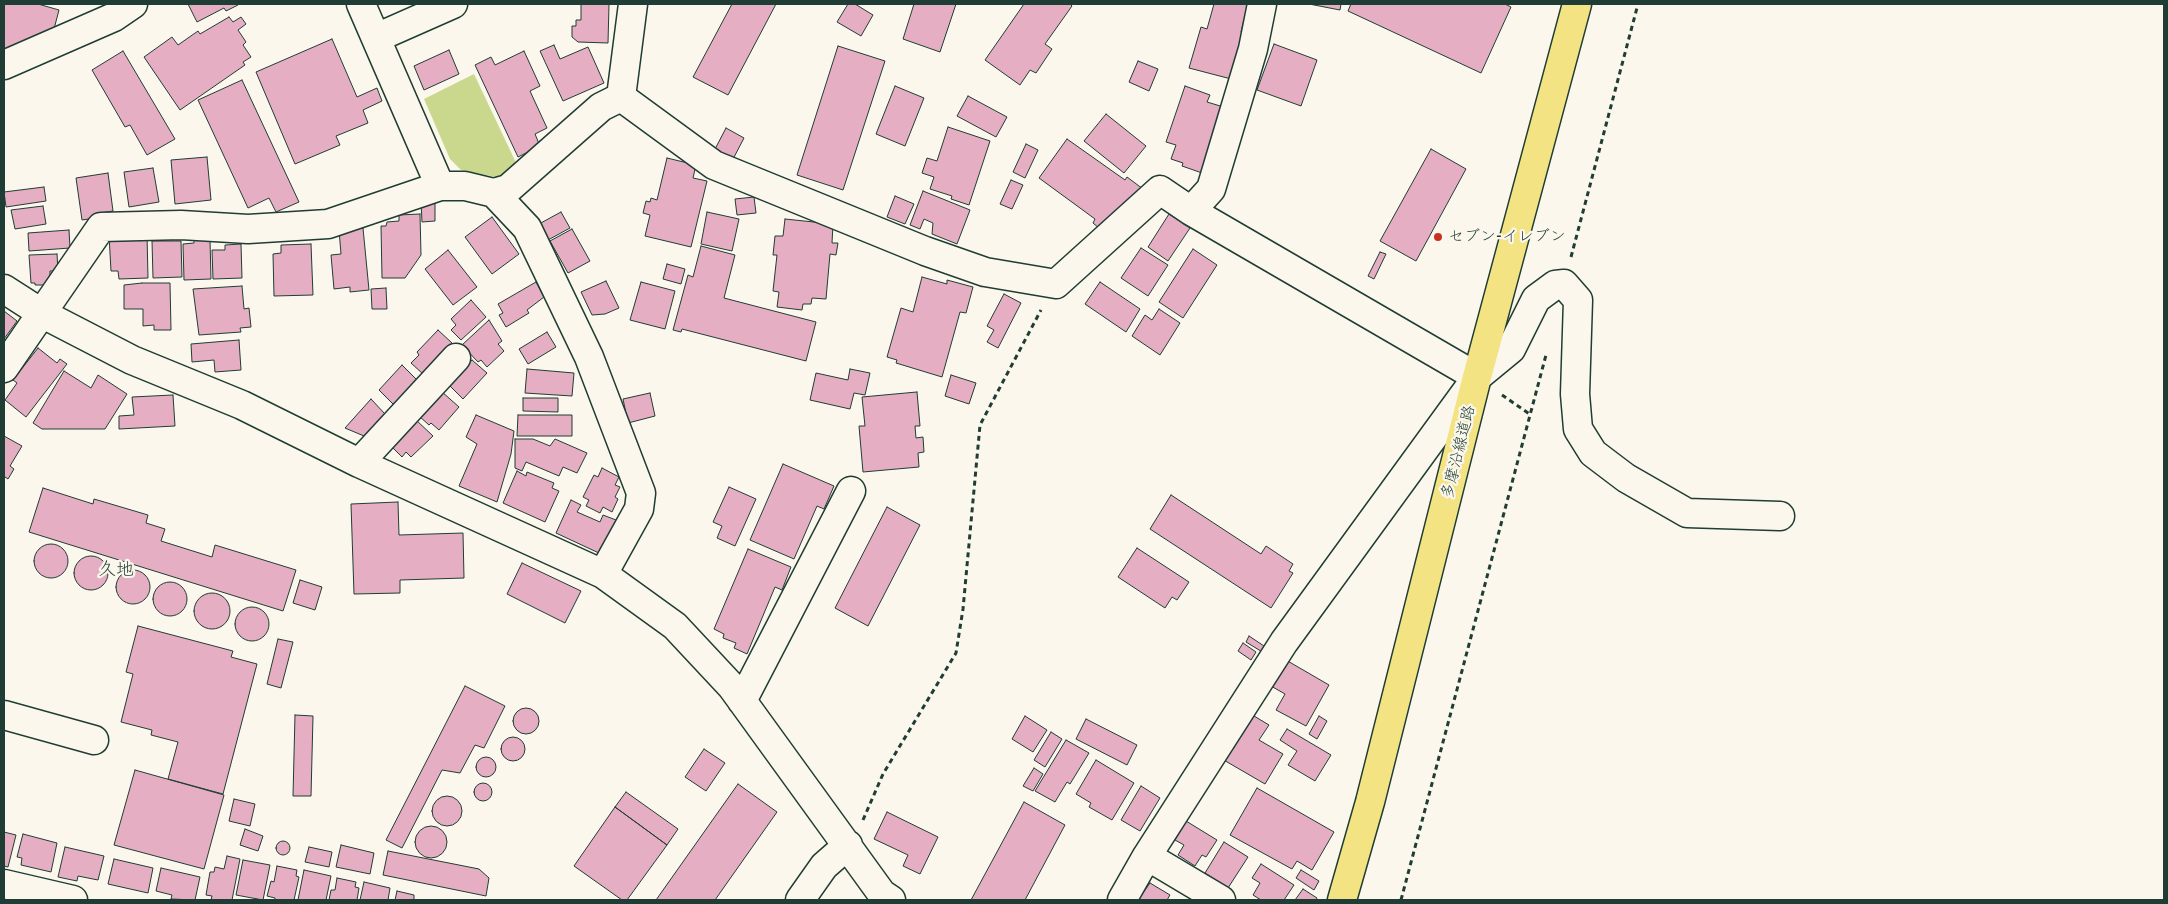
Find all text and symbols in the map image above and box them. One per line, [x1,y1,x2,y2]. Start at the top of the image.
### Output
place label: セブン-イレブン [1448,227,1566,247]
marker: セブン-イレブン [1432,231,1444,243]
street label: 多摩沿線道路 [1438,403,1480,501]
district label: 久地 [98,559,134,581]

